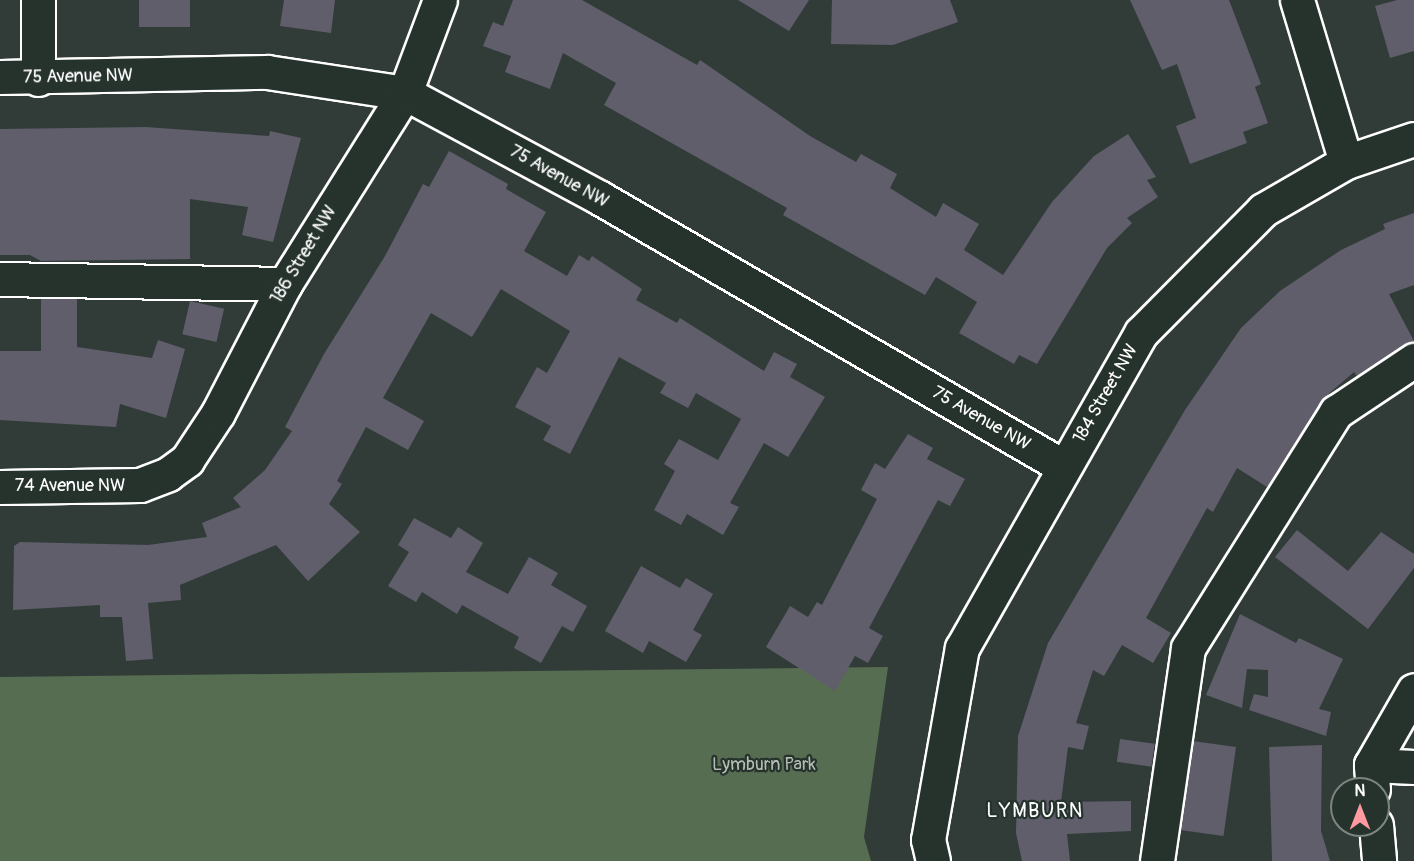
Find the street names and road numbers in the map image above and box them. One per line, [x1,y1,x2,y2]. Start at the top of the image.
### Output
street label: 75 Avenue NW [23,65,133,89]
street label: 75 Avenue NW [506,141,612,213]
street label: 186 Street NW [266,202,342,308]
street label: 184 Street NW [1069,341,1143,447]
street label: 75 Avenue NW [928,382,1034,456]
street label: 74 Avenue NW [15,475,125,497]

